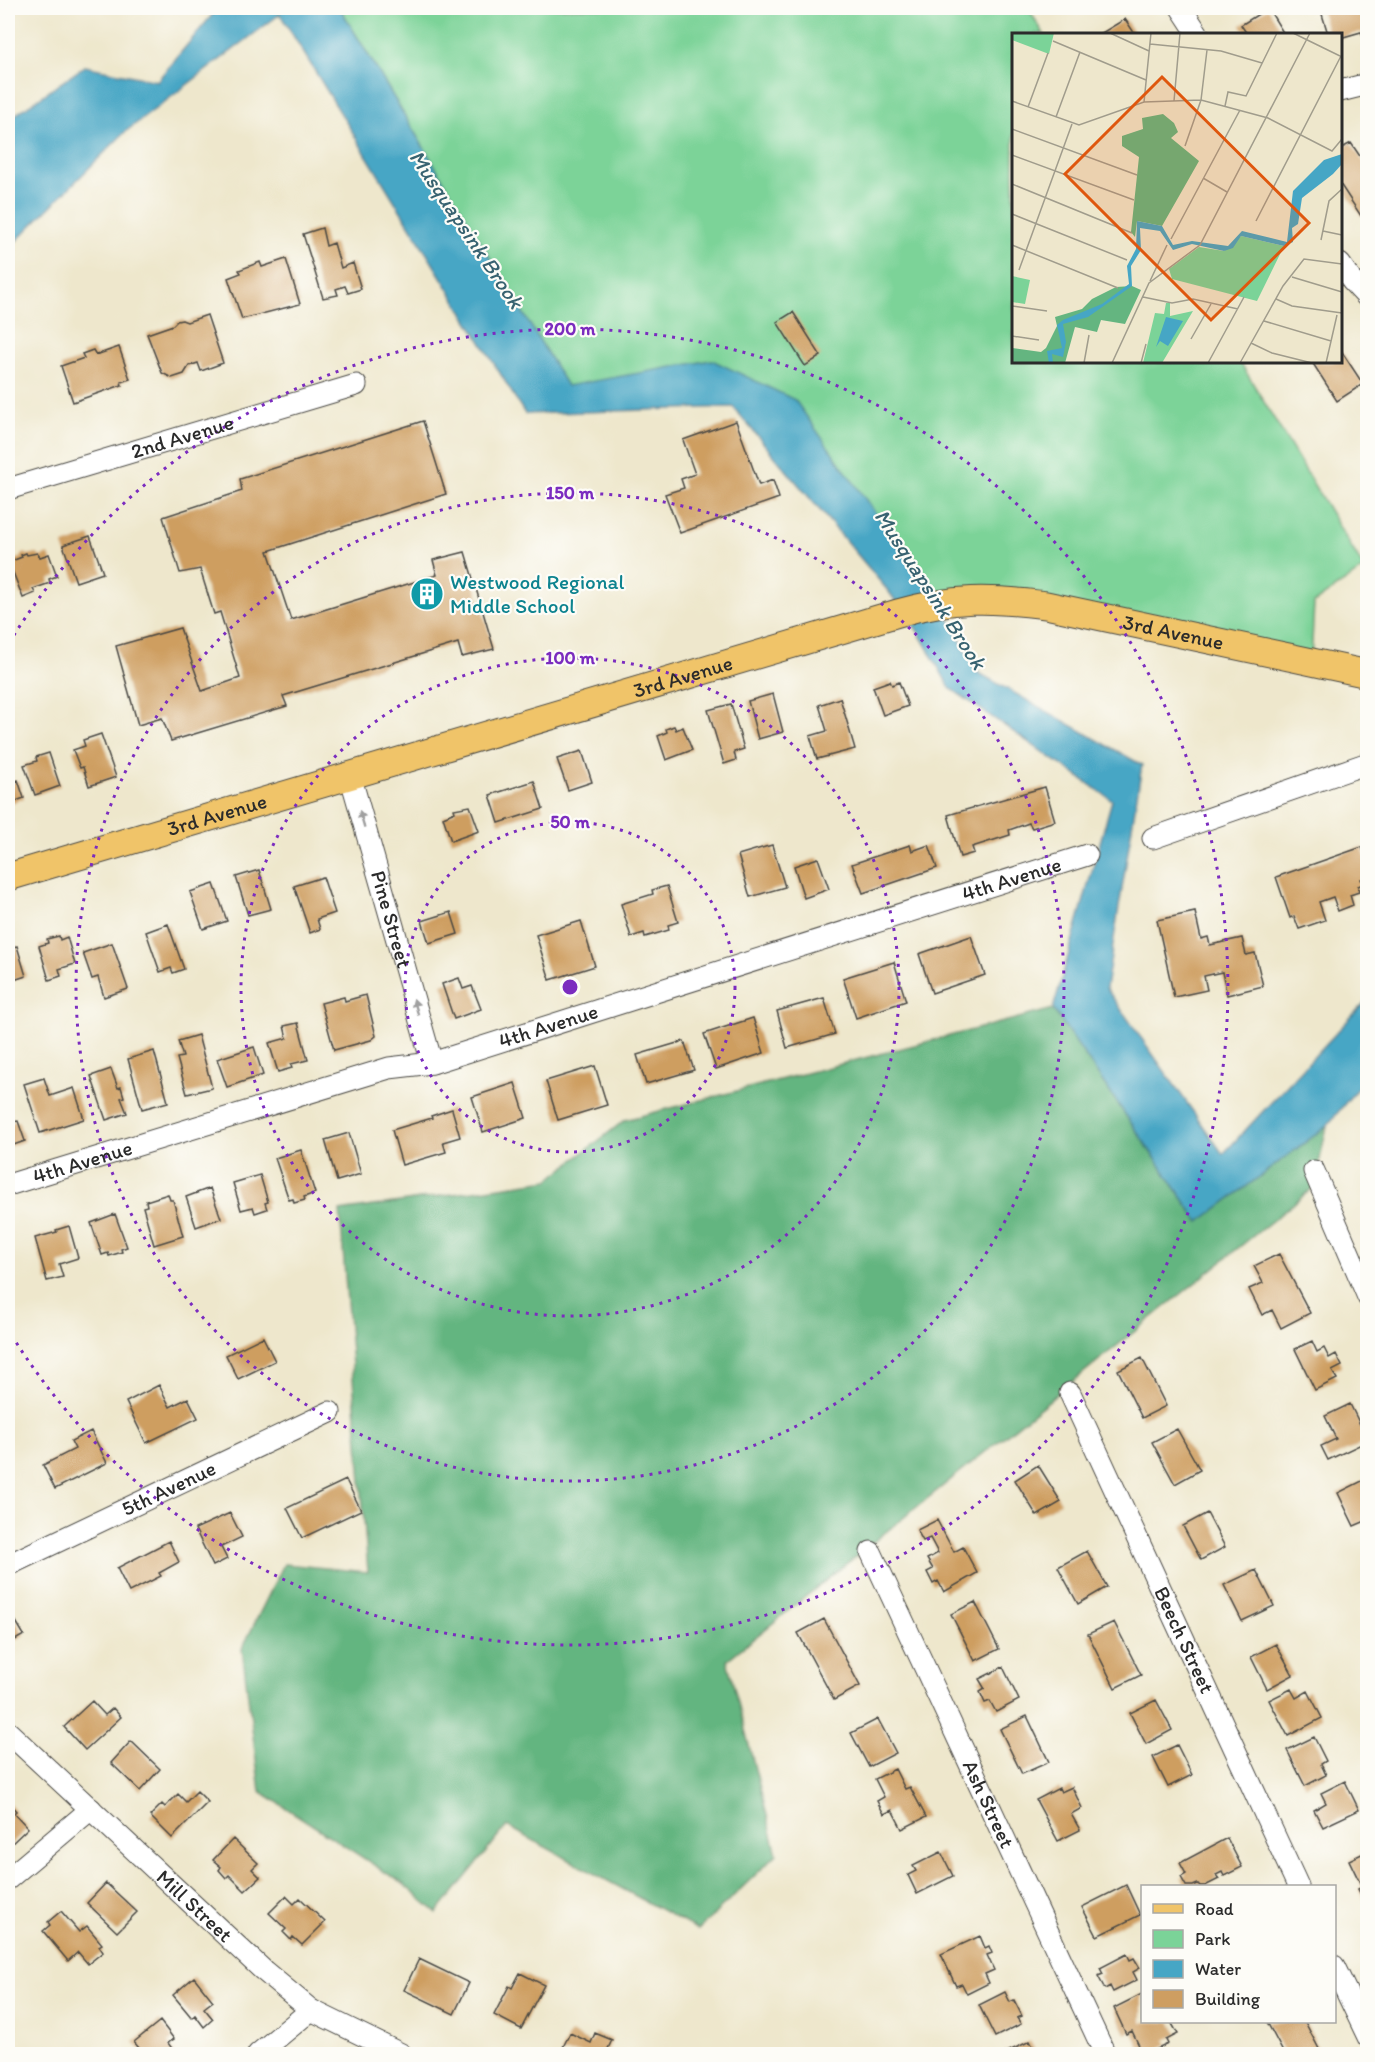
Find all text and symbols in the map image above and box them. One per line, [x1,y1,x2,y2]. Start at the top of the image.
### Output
inset map [1012,33,1342,363]
water label: Musquapsink Brook [404,145,531,315]
text: 200 m [545,318,596,340]
street label: 2nd Avenue [128,409,236,464]
text: 150 m [546,482,595,504]
water label: Musquapsink Brook [869,504,993,676]
place label: Westwood Regional Middle School [450,569,625,618]
building icon: Westwood Regional Middle School [409,576,445,612]
street label: 3rd Avenue [1121,609,1226,655]
text: 100 m [545,647,596,669]
street label: 3rd Avenue [630,650,735,703]
street label: 3rd Avenue [164,788,270,841]
one-way arrow [357,810,366,828]
text: 50 m [550,811,591,833]
street label: 4th Avenue [959,851,1064,906]
street label: Pine Street [366,868,417,971]
centre of rings [560,977,580,997]
one-way arrow [411,998,420,1016]
street label: 4th Avenue [496,998,601,1053]
street label: 4th Avenue [30,1135,135,1189]
street label: 5th Avenue [118,1455,220,1521]
street label: Beech Street [1149,1582,1220,1697]
street label: Ash Street [958,1756,1020,1852]
street label: Mill Street [152,1864,238,1947]
legend [1141,1885,1336,2023]
text: Road [1195,1898,1234,1920]
text: Park [1195,1928,1230,1950]
text: Water [1195,1958,1241,1980]
text: Building [1195,1988,1261,2010]

